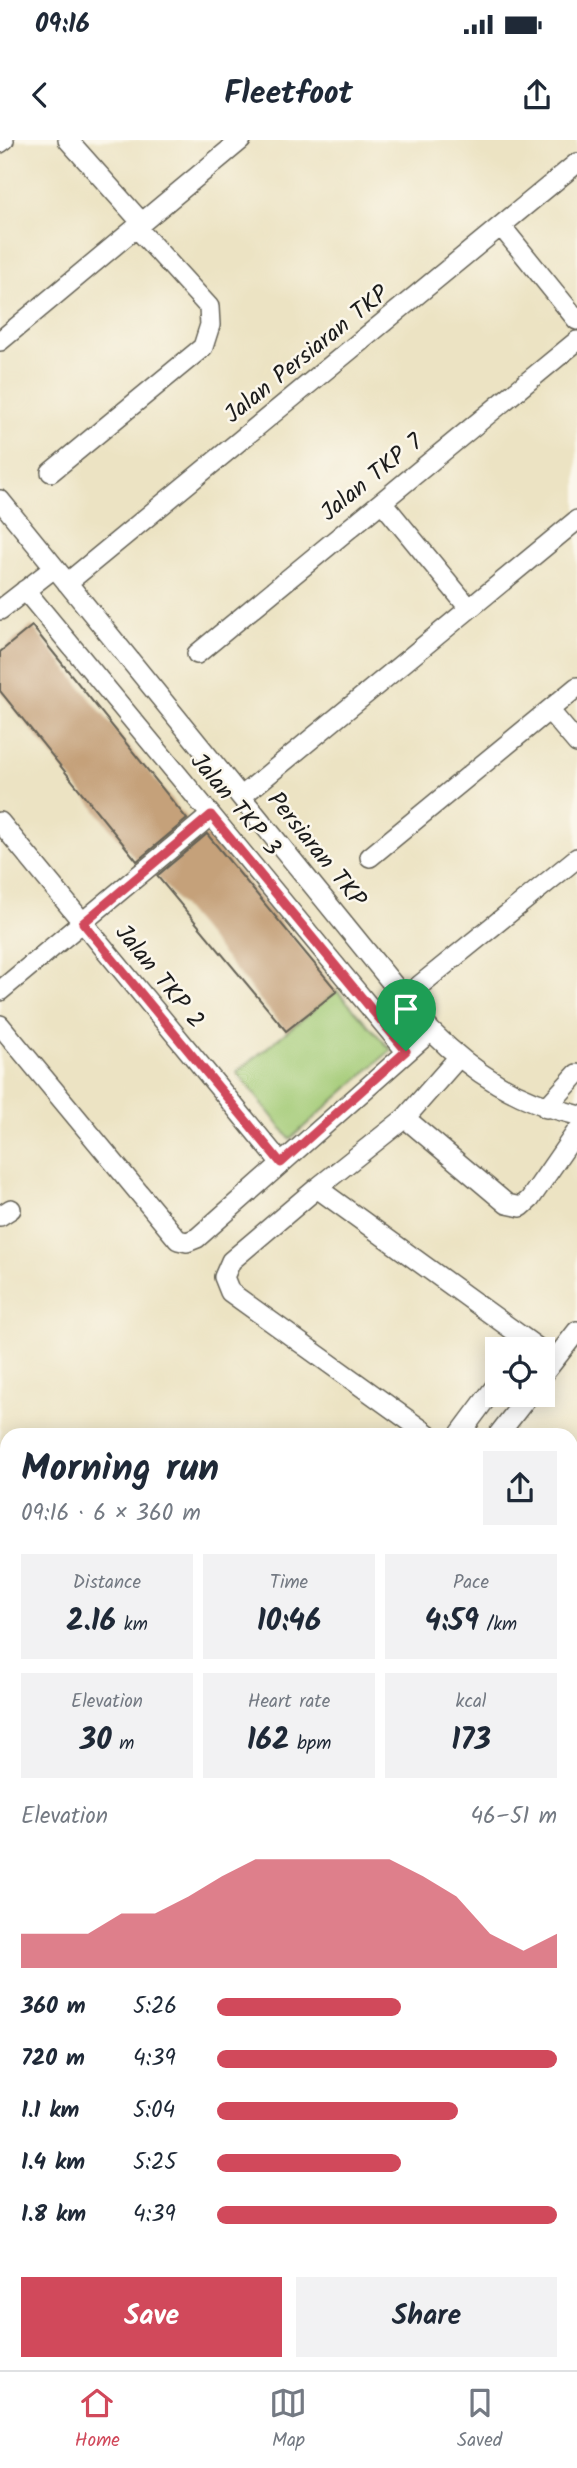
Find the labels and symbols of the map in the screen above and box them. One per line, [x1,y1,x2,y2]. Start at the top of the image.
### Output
street label: Jalan Persiaran TKP [216,275,399,434]
street label: Jalan TKP 7 [312,424,433,532]
street label: Jalan TKP 3 [180,744,290,866]
street label: Persiaran TKP [257,783,376,918]
street label: Jalan TKP 2 [104,916,214,1038]
pin [376,979,436,1051]

